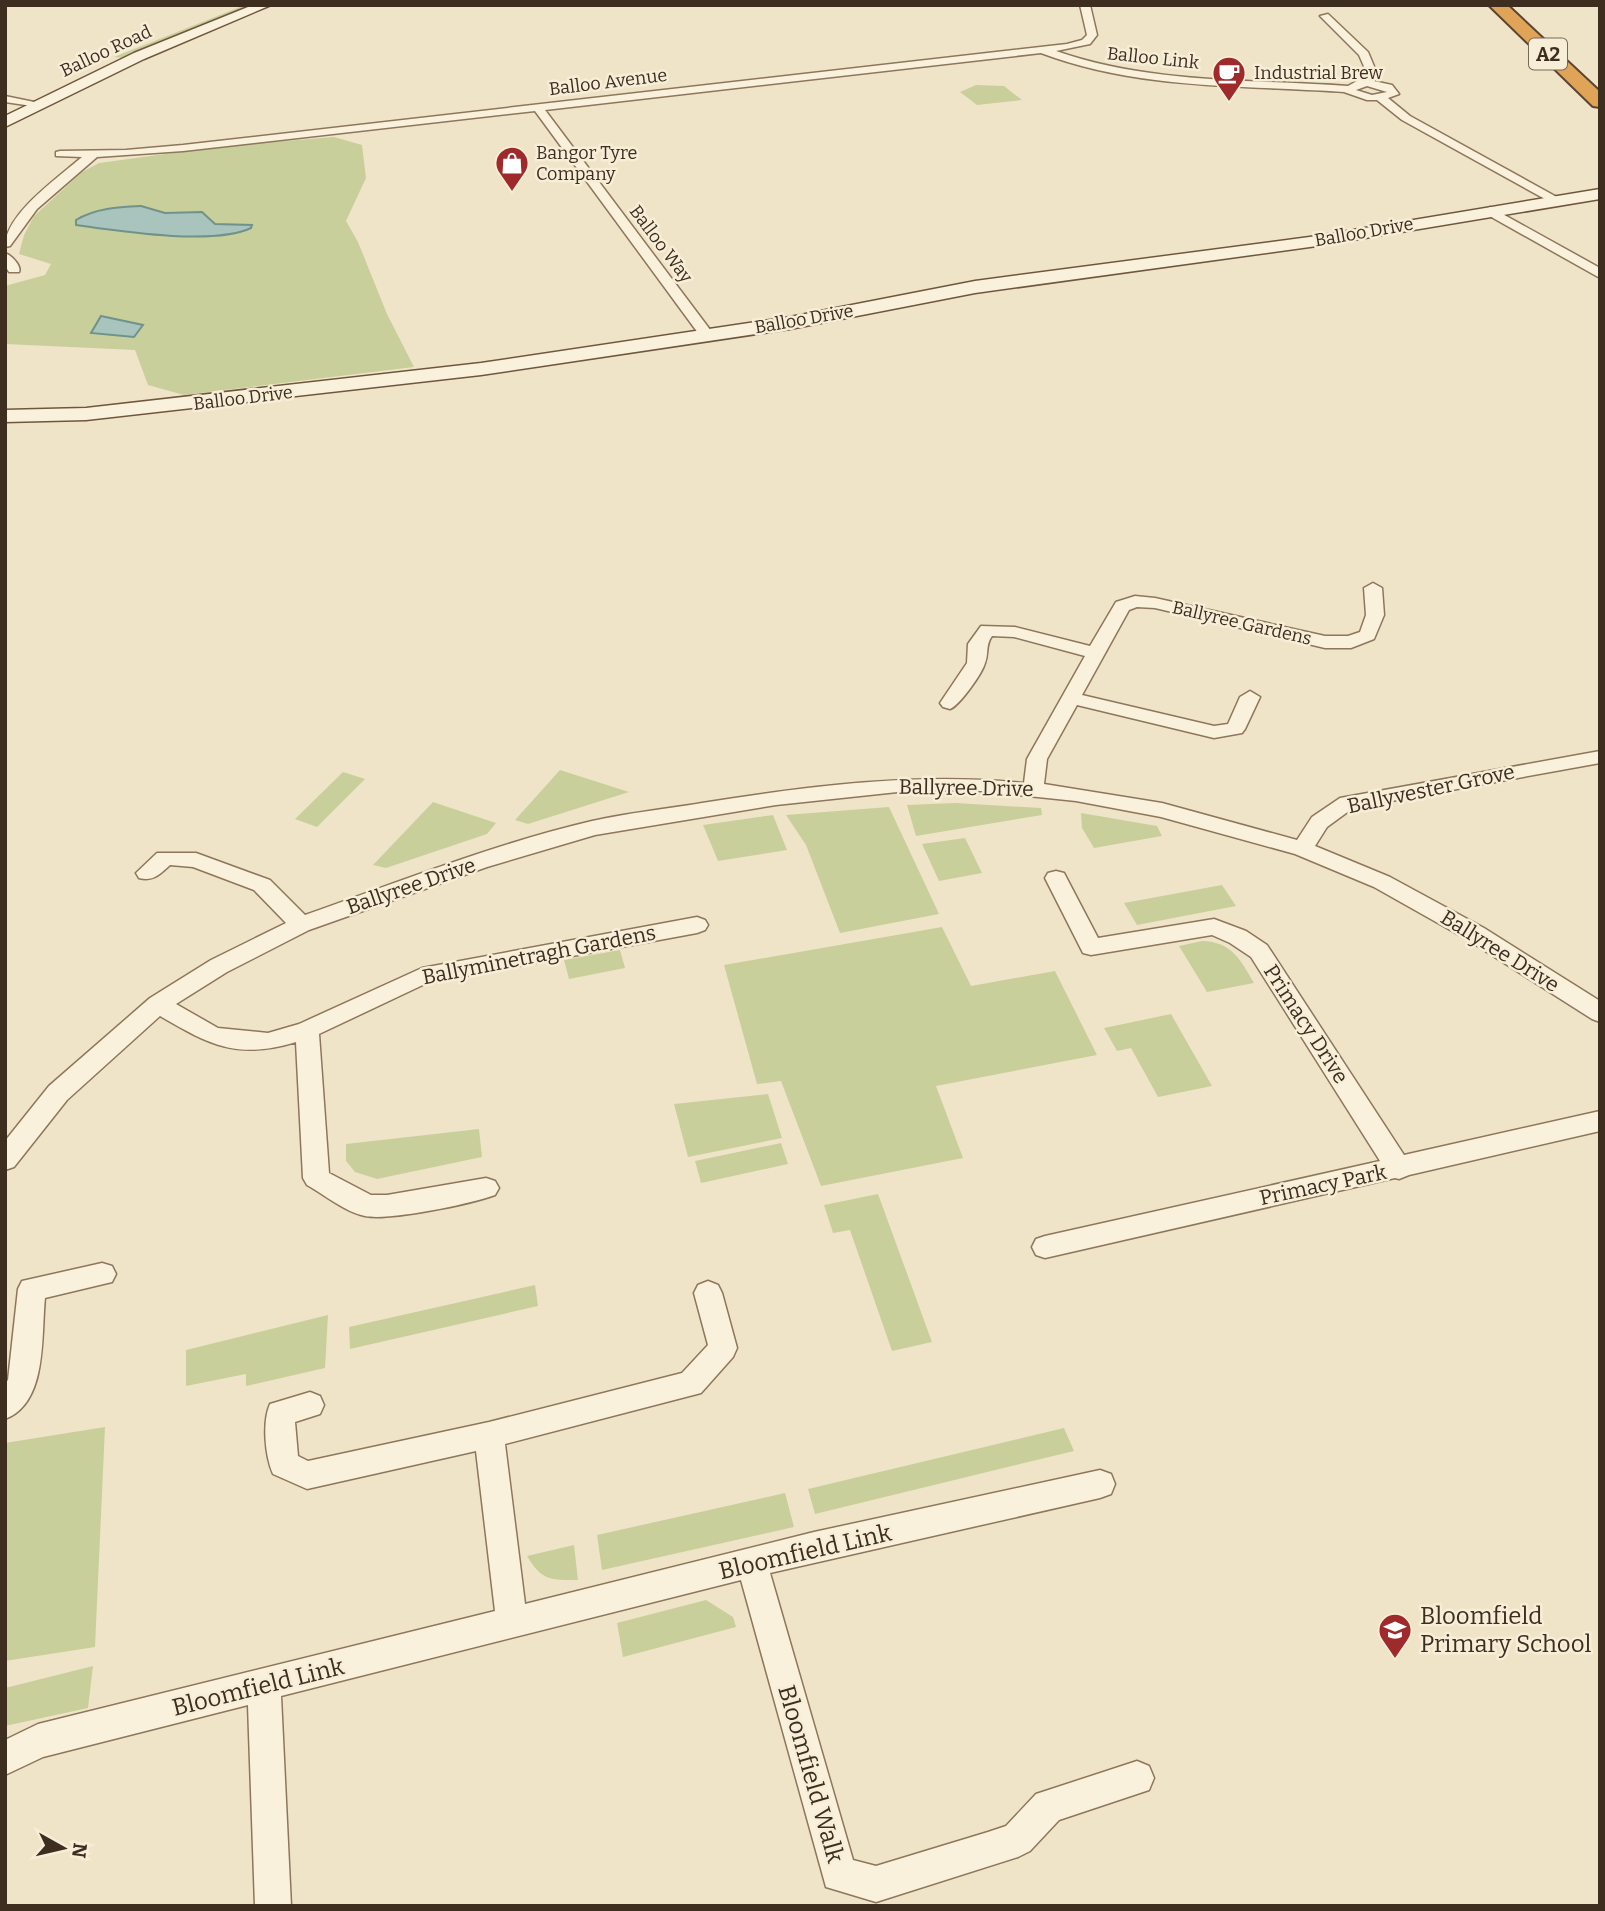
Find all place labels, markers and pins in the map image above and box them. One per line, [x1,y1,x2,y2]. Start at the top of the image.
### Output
cafe icon: Industrial Brew [1210,54,1248,103]
place label: Industrial Brew [1254,62,1383,84]
place label: Bangor Tyre Company [536,142,637,185]
shop icon: Bangor Tyre Company [493,144,531,193]
place label: Bloomfield Primary School [1420,1602,1591,1658]
school or university icon: Bloomfield Primary School [1376,1611,1414,1660]

